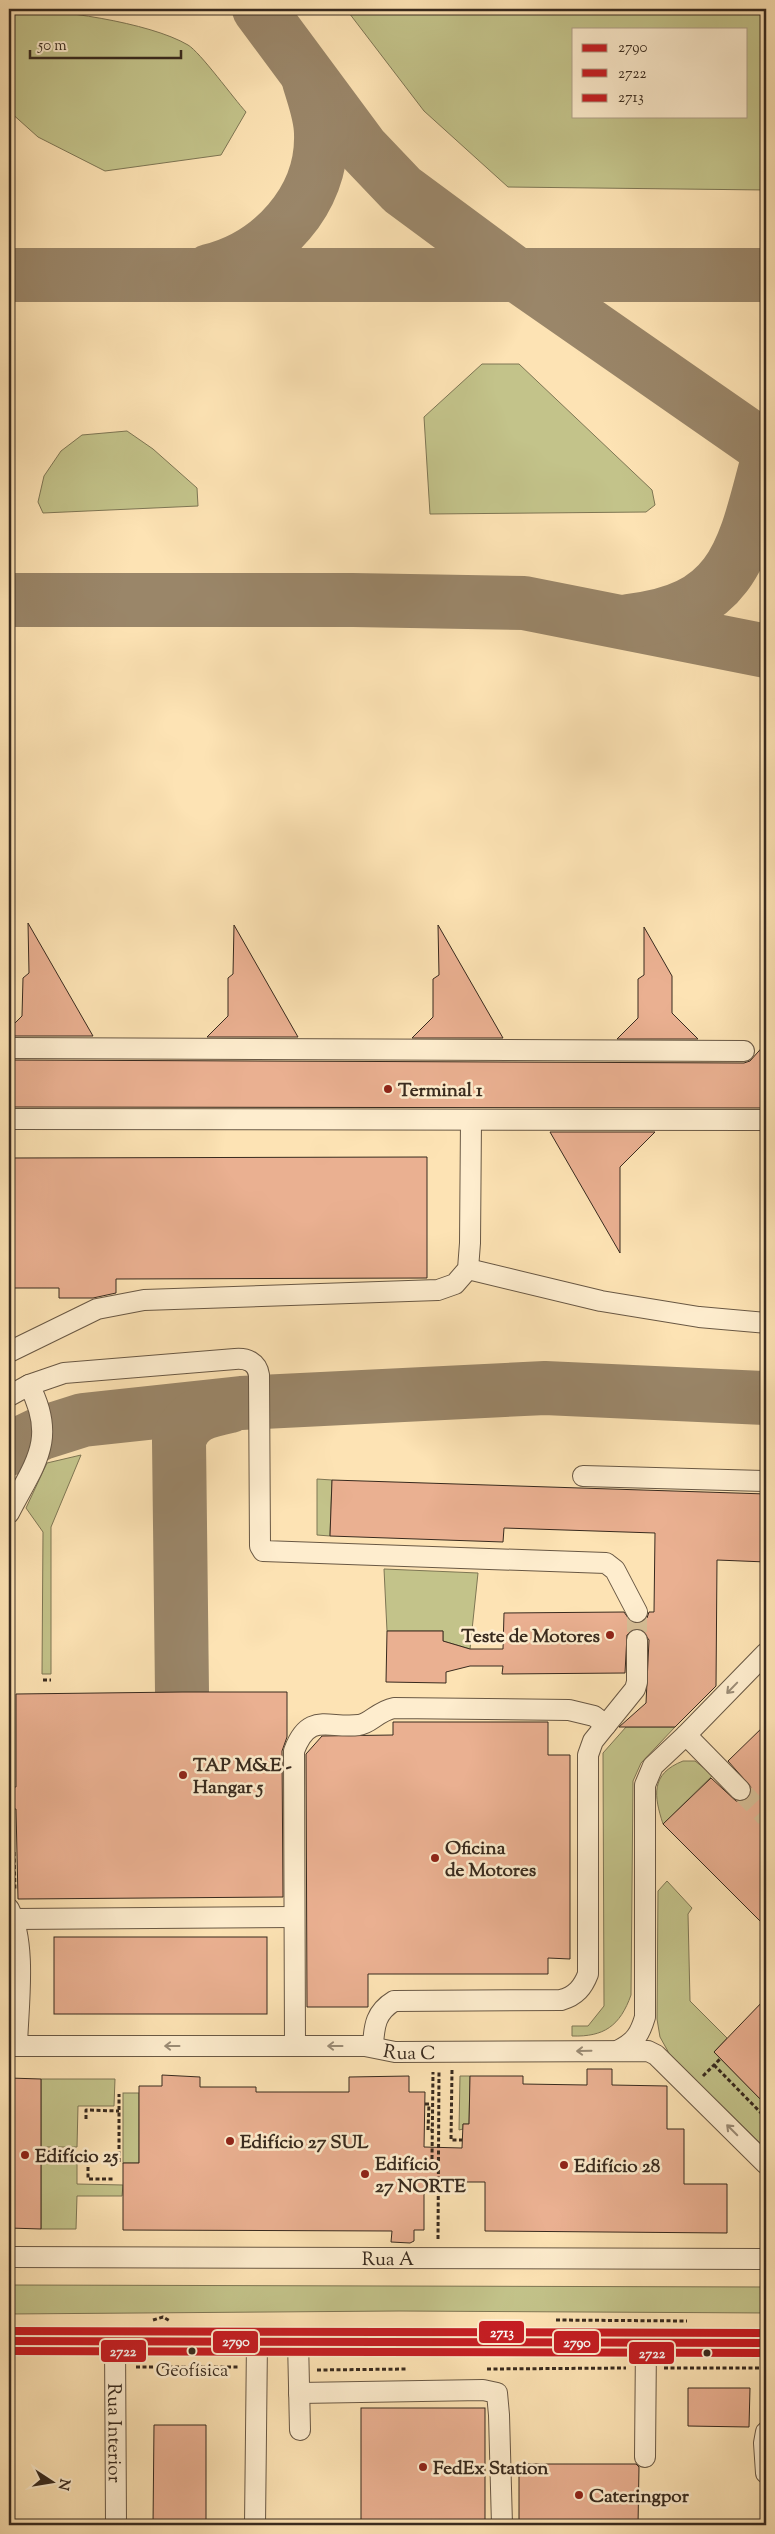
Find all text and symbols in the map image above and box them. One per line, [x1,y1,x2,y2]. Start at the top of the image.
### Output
scale bar [30,28,181,60]
legend [572,28,748,118]
text: 50 m [37,36,67,57]
text: 2790 [618,38,648,59]
text: 2722 [618,64,646,85]
text: 2713 [618,88,644,109]
place label: Terminal 1 [398,1078,483,1105]
marker: Terminal 1 [382,1083,394,1095]
place label: Teste de Motores [461,1624,601,1651]
marker: Teste de Motores [604,1629,616,1641]
one-way arrow [726,1682,738,1694]
place label: TAP M&E - Hangar 5 [193,1753,292,1802]
marker: TAP M&E - Hangar 5 [177,1769,189,1781]
place label: Oficina de Motores [445,1836,537,1885]
marker: Oficina de Motores [429,1852,441,1864]
street label: Rua C [380,2039,436,2068]
one-way arrow [164,2041,180,2051]
one-way arrow [327,2041,343,2051]
one-way arrow [576,2046,592,2055]
one-way arrow [725,2124,738,2136]
place label: Edifício 27 SUL [240,2130,369,2157]
marker: Edifício 27 SUL [224,2135,236,2147]
place label: Edifício 25 [35,2144,119,2171]
marker: Edifício 25 [19,2149,31,2161]
place label: Edifício 27 NORTE [375,2152,466,2201]
place label: Edifício 28 [574,2154,661,2181]
marker: Edifício 28 [558,2159,570,2171]
marker: Edifício 27 NORTE [359,2168,371,2180]
street label: Rua A [362,2247,415,2274]
line badge: 2713 [478,2320,525,2344]
text: 2713 [490,2324,514,2344]
line badge: 2790 [212,2330,259,2354]
line badge: 2790 [553,2330,600,2354]
text: 2790 [222,2333,250,2353]
text: 2790 [563,2334,591,2354]
line badge: 2722 [100,2339,147,2363]
line badge: 2722 [628,2341,675,2365]
text: 2722 [110,2343,137,2363]
text: 2722 [639,2345,666,2365]
marker: Geofísica [187,2346,197,2356]
unlabelled marker [702,2348,712,2358]
place label: Geofísica [156,2359,228,2385]
street label: Rua Interior [99,2383,127,2483]
north arrow [28,2456,78,2506]
place label: FedEx Station [433,2456,549,2483]
marker: FedEx Station [417,2461,429,2473]
text: N [52,2477,74,2492]
place label: Cateringpor [589,2484,690,2511]
marker: Cateringpor [573,2489,585,2501]

